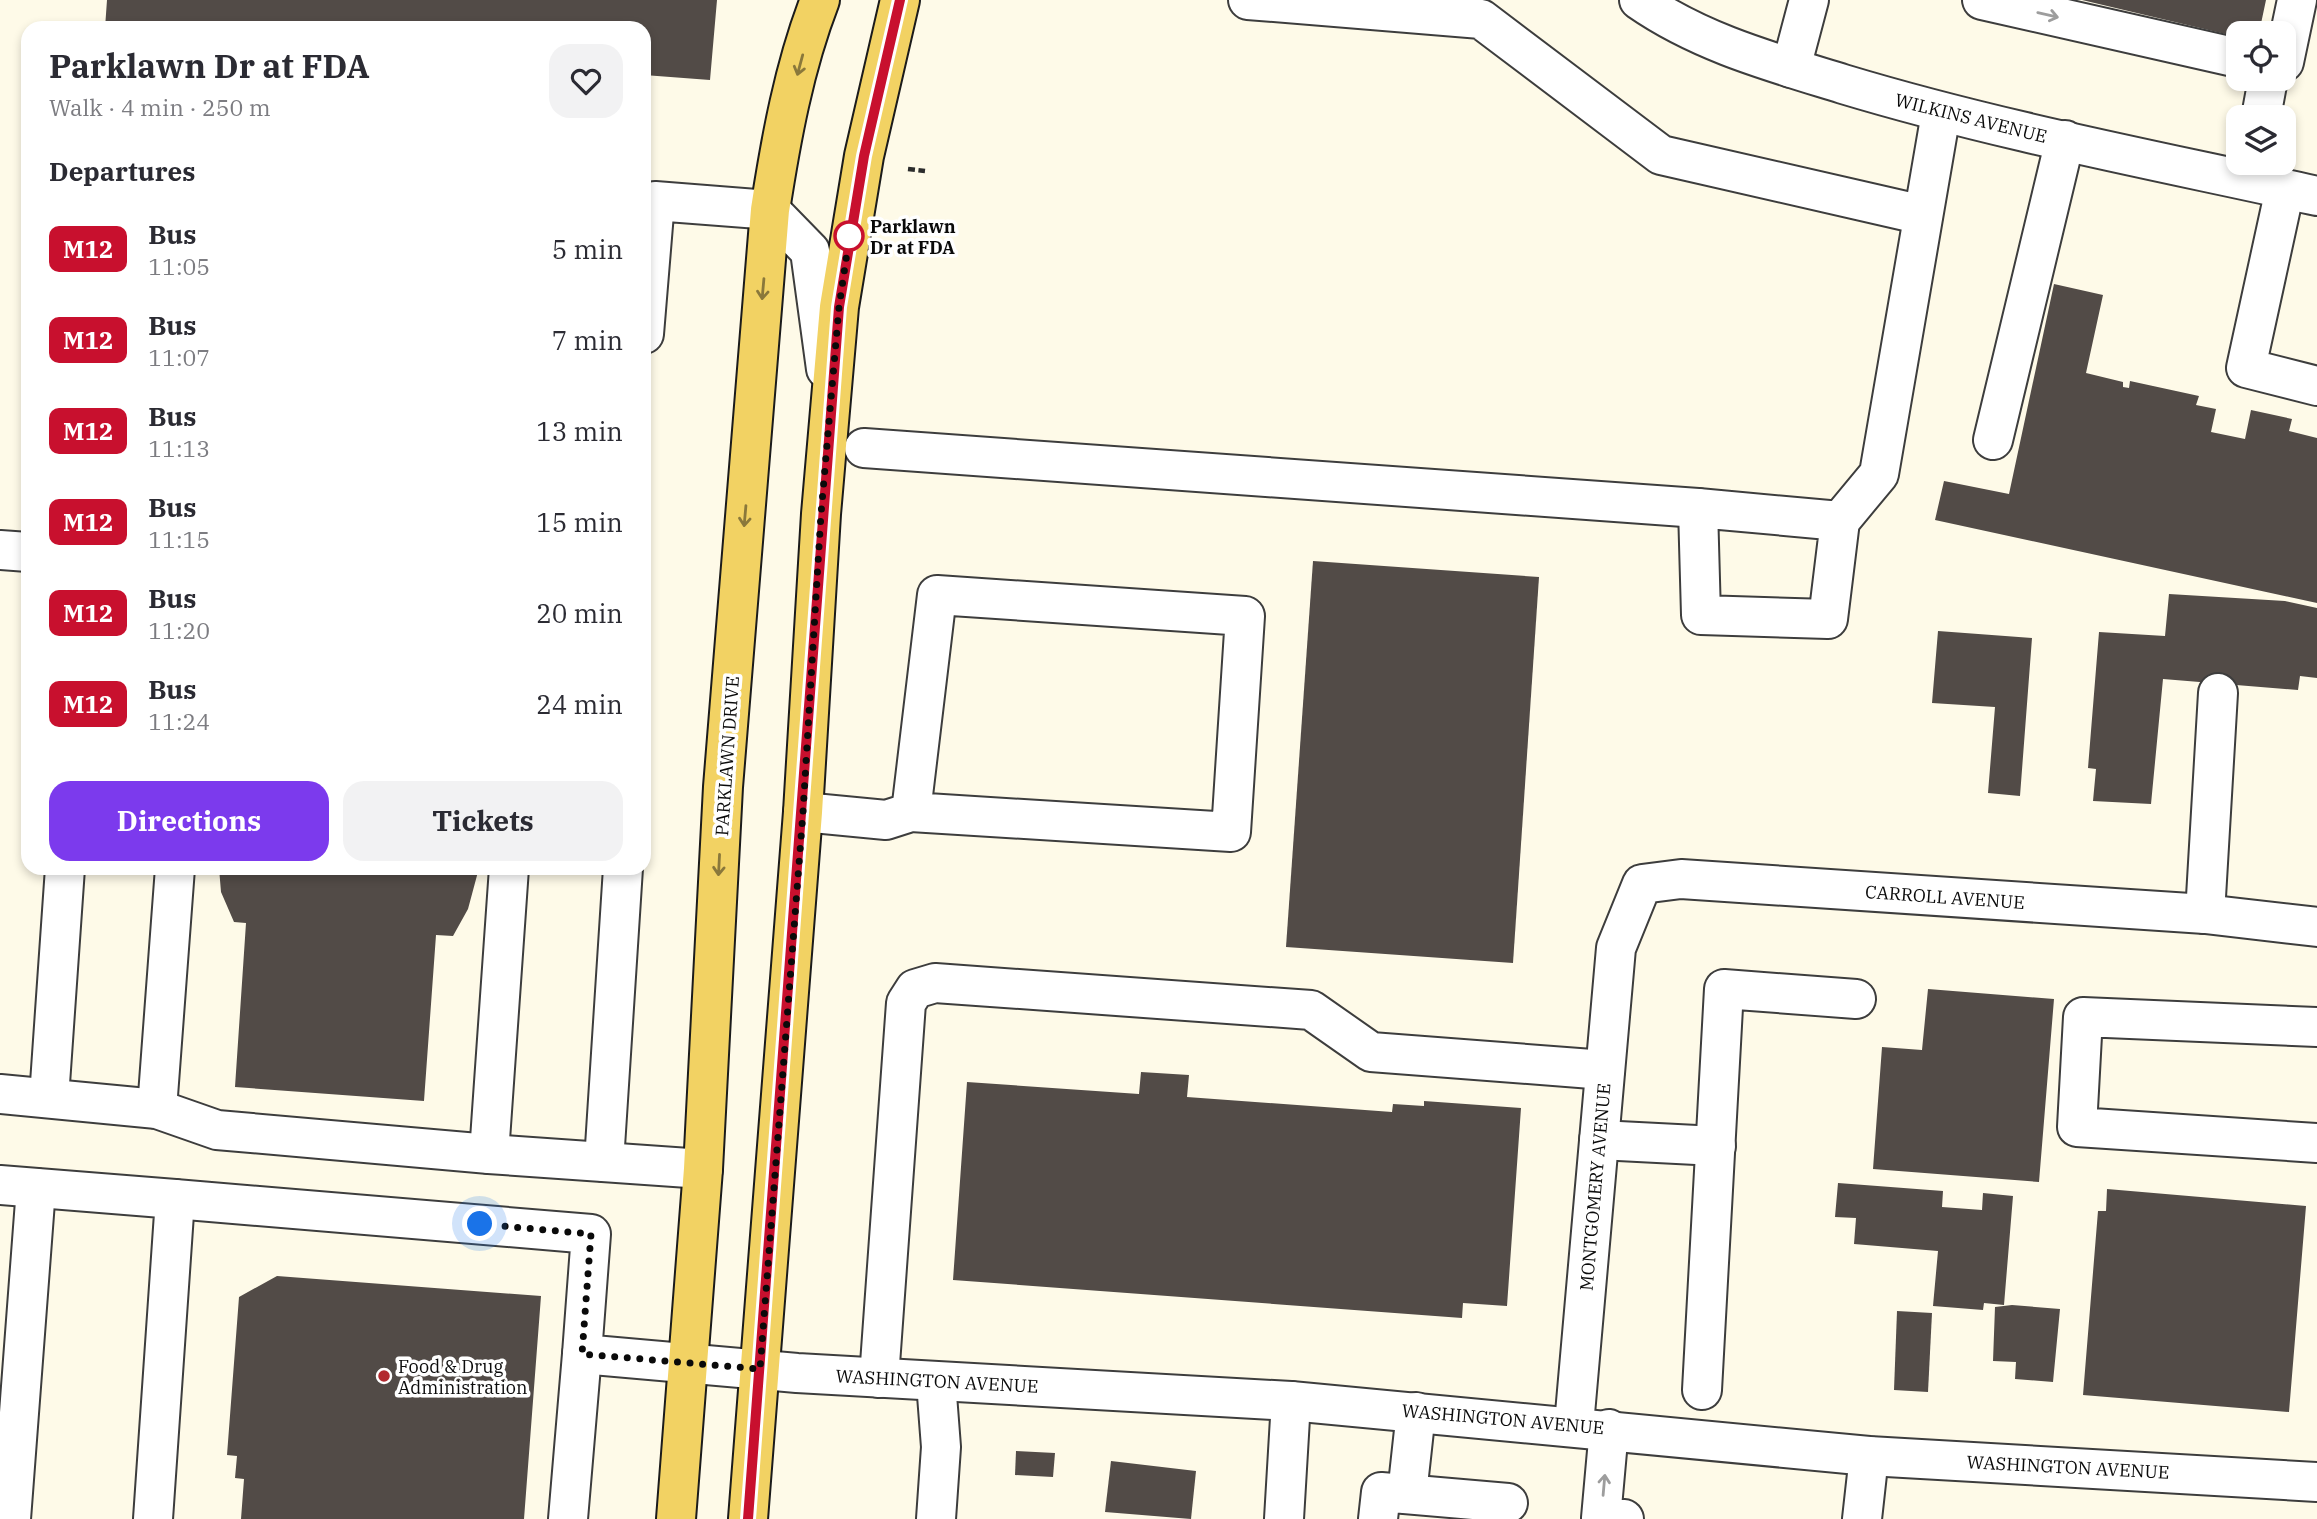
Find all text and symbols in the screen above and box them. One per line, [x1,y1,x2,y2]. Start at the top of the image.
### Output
one-way arrow [2036,9,2059,22]
map controls [2226,21,2296,175]
button: locate [2226,21,2296,91]
text: Parklawn Dr at FDA [49,44,370,87]
button: heart [549,44,623,118]
one-way arrow [793,53,806,76]
street label: WILKINS AVENUE [1893,88,2049,148]
text: Walk · 4 min · 250 m [49,92,271,122]
button: layers [2226,105,2296,175]
text: Departures [49,154,195,188]
place label: Parklawn Dr at FDA [870,215,956,259]
text: Bus [148,217,196,251]
marker: Parklawn Dr at FDA [834,221,864,251]
text: 5 min [552,232,623,266]
text: M12 [63,233,113,265]
text: 11:05 [148,251,210,281]
one-way arrow [756,277,769,300]
text: Bus [148,308,196,342]
text: 7 min [552,323,623,357]
text: M12 [63,324,113,356]
text: 11:07 [148,342,210,372]
text: Bus [148,399,196,433]
text: 13 min [536,414,623,448]
text: M12 [63,415,113,447]
text: 11:13 [148,433,210,463]
text: Bus [148,490,196,524]
one-way arrow [738,504,751,527]
text: 15 min [536,505,623,539]
text: M12 [63,506,113,538]
text: 11:15 [148,524,210,554]
text: Bus [148,581,196,615]
text: 20 min [536,596,623,630]
text: M12 [63,597,113,629]
text: 11:20 [148,615,210,645]
text: Bus [148,672,196,706]
street label: PARKLAWN DRIVE [710,675,744,837]
text: 24 min [536,687,623,721]
text: M12 [63,688,113,720]
text: 11:24 [148,706,210,736]
button: Directions [49,781,329,861]
button: Tickets [343,781,623,861]
one-way arrow [713,853,726,876]
street label: CARROLL AVENUE [1864,880,2026,914]
street label: MONTGOMERY AVENUE [1574,1082,1616,1292]
your location [462,1206,497,1241]
place label: Food & Drug Administration [398,1355,528,1399]
street label: WASHINGTON AVENUE [835,1364,1039,1398]
marker: Food & Drug Administration [376,1368,392,1384]
street label: WASHINGTON AVENUE [1401,1399,1605,1439]
street label: WASHINGTON AVENUE [1966,1450,2170,1484]
one-way arrow [1598,1474,1611,1497]

